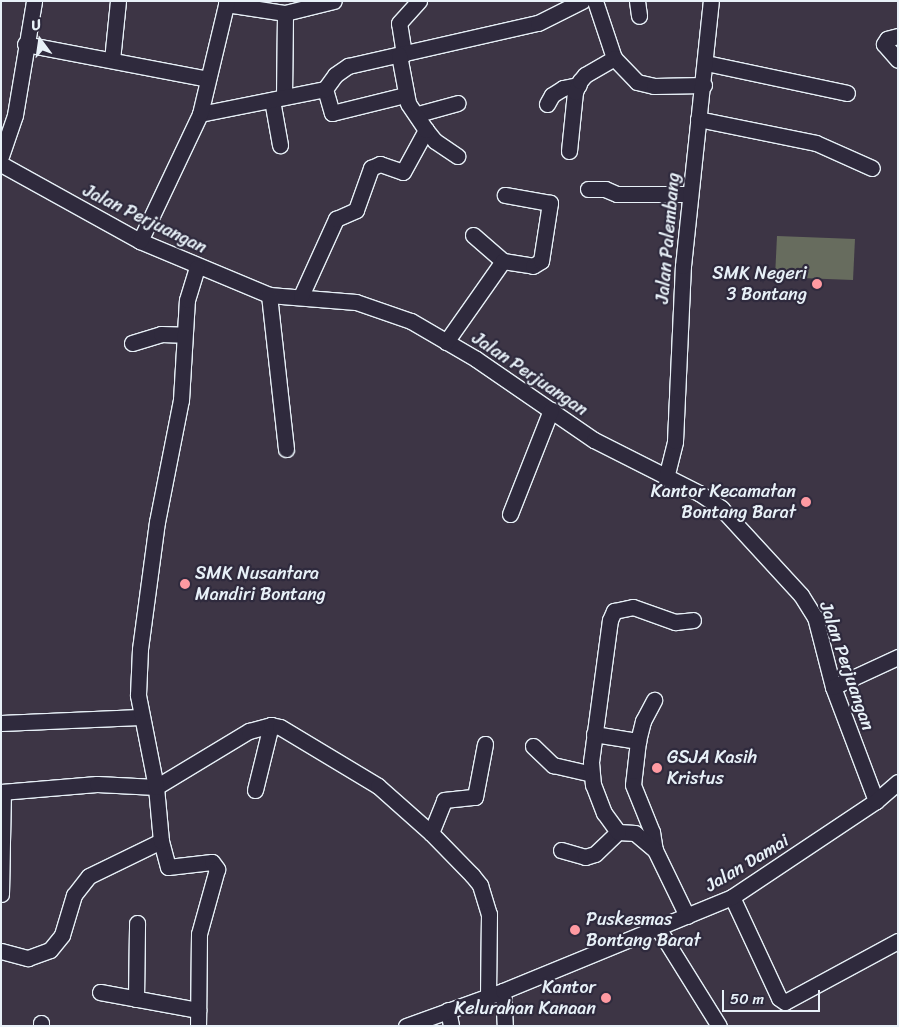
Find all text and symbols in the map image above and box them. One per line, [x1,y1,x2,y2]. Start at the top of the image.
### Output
text: U [29,12,44,38]
north arrow [15,15,65,65]
street label: Jalan Palembang [652,171,684,305]
street label: Jalan Perjuangan [79,180,211,258]
place label: SMK Negeri 3 Bontang [712,263,807,306]
marker: SMK Negeri 3 Bontang [811,278,823,290]
street label: Jalan Perjuangan [468,327,592,421]
place label: Kantor Kecamatan Bontang Barat [650,481,796,524]
marker: Kantor Kecamatan Bontang Barat [800,496,812,508]
place label: SMK Nusantara Mandiri Bontang [195,563,326,606]
marker: SMK Nusantara Mandiri Bontang [179,578,191,590]
street label: Jalan Perjuangan [815,598,879,734]
place label: GSJA Kasih Kristus [667,747,757,790]
marker: GSJA Kasih Kristus [651,762,663,774]
street label: Jalan Damai [701,830,793,896]
place label: Puskesmas Bontang Barat [586,909,701,952]
marker: Puskesmas Bontang Barat [568,923,582,937]
place label: Kantor Kelurahan Kanaan [454,977,596,1020]
scale bar [724,980,822,1012]
text: 50 m [730,986,764,1012]
marker: Kantor Kelurahan Kanaan [600,992,612,1004]

